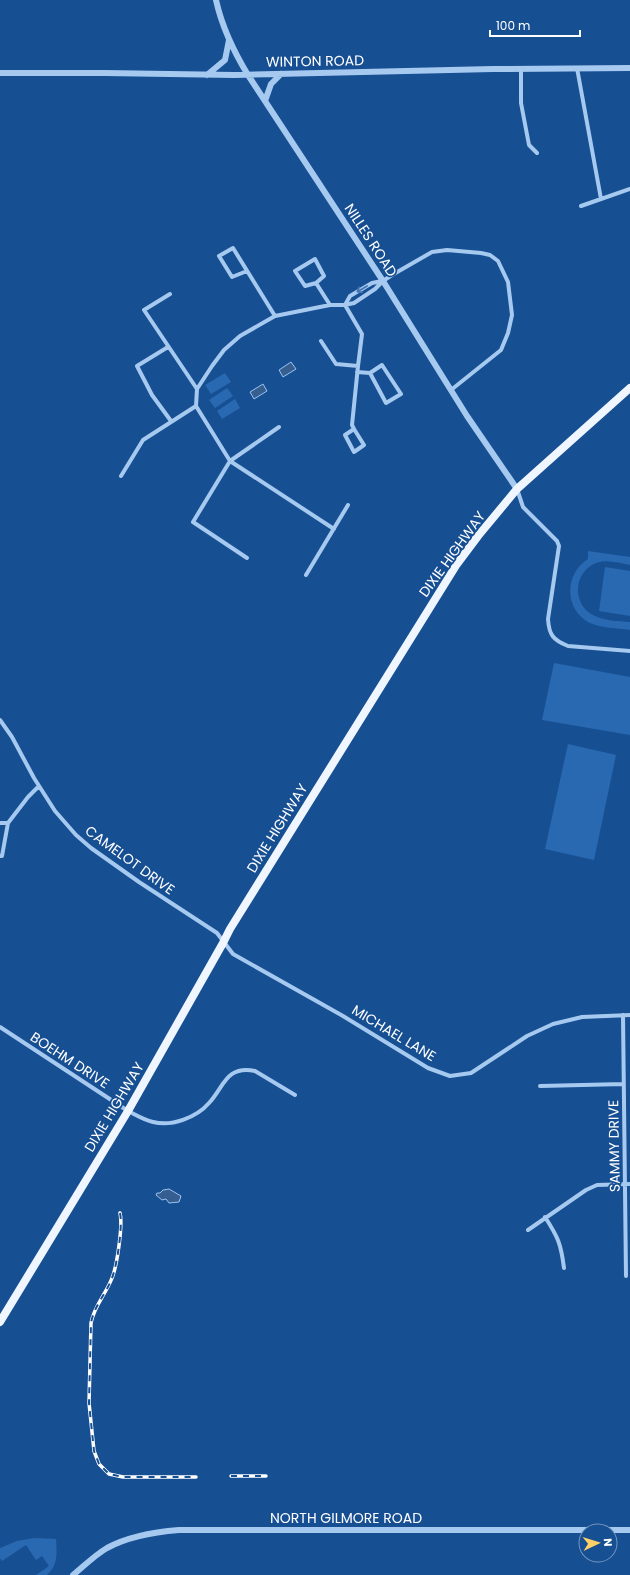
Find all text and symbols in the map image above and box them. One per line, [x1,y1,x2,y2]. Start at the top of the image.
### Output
scale bar [490,12,580,38]
text: 100 m [496,17,530,34]
street label: WINTON ROAD [266,50,364,72]
street label: NILLES ROAD [340,200,402,280]
one-way arrow [356,286,368,294]
street label: DIXIE HIGHWAY [414,507,490,601]
street label: DIXIE HIGHWAY [242,780,312,876]
street label: CAMELOT DRIVE [81,821,179,899]
street label: MICHAEL LANE [348,1000,440,1066]
street label: BOEHM DRIVE [26,1027,114,1093]
street label: DIXIE HIGHWAY [79,1058,149,1156]
street label: SAMMY DRIVE [603,1100,625,1192]
street label: NORTH GILMORE ROAD [270,1508,422,1528]
north arrow [578,1523,618,1563]
text: N [600,1538,616,1547]

